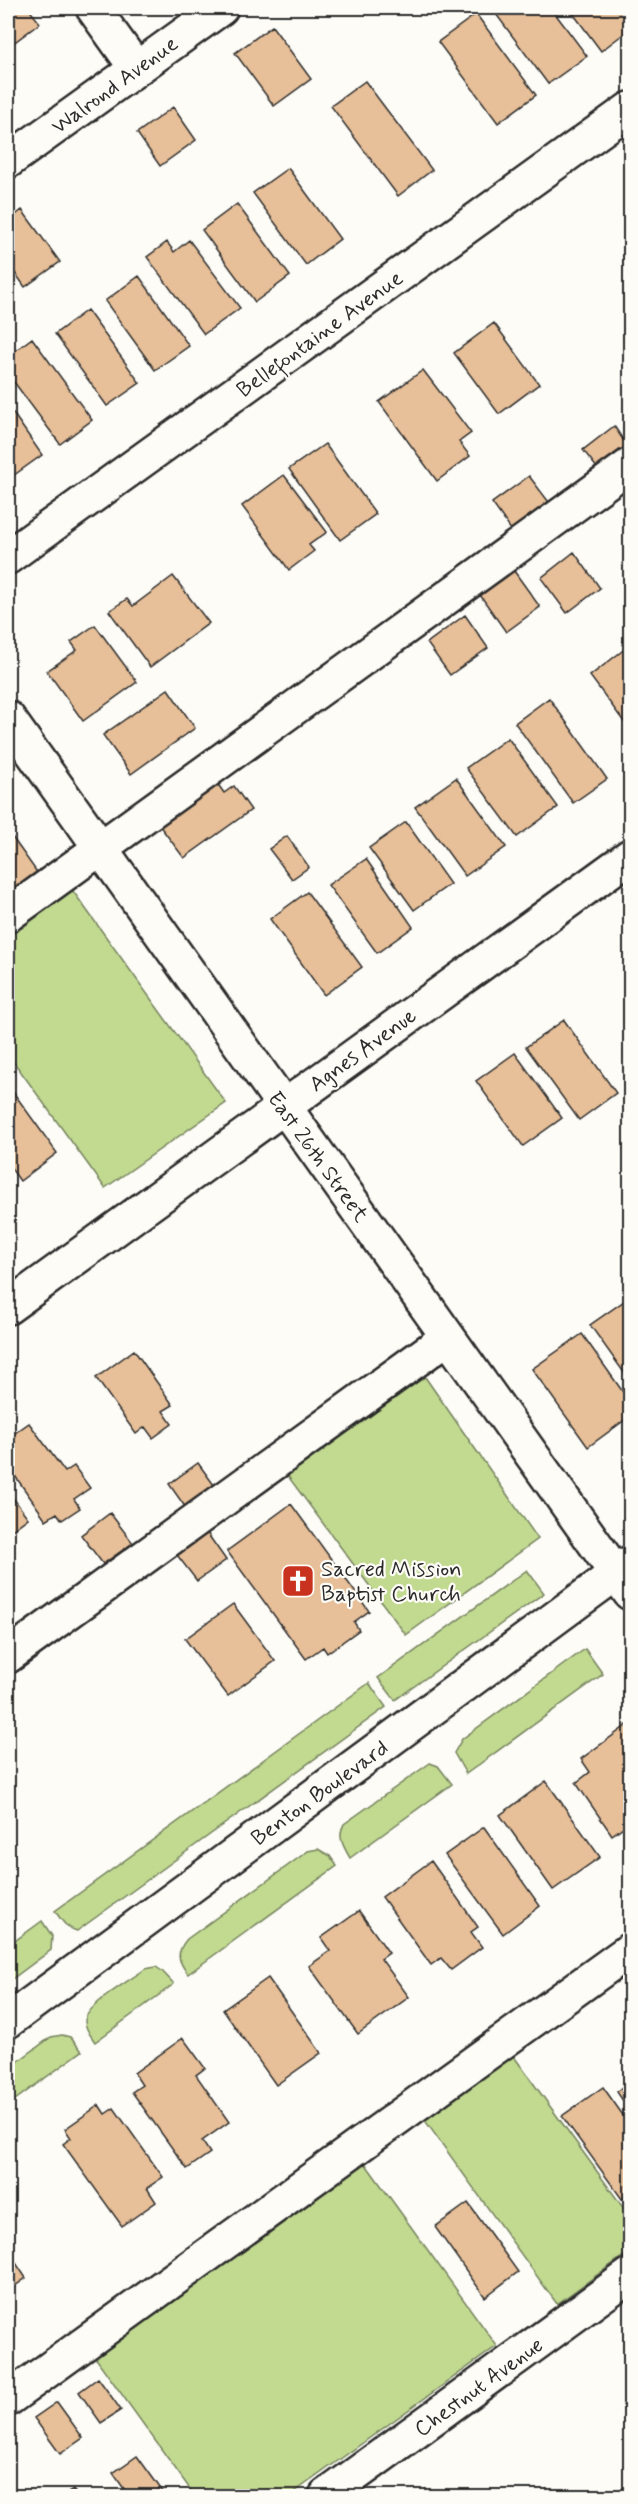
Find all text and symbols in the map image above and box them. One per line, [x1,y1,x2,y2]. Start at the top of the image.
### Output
street label: Walrond Avenue [46,30,184,141]
street label: Bellefontaine Avenue [231,265,410,406]
street label: Agnes Avenue [304,1002,423,1100]
street label: East 26th Street [260,1086,374,1228]
place label: Sacred Mission Baptist Church [321,1556,462,1609]
church icon: Sacred Mission Baptist Church [280,1563,316,1599]
street label: Benton Boulevard [246,1734,394,1853]
street label: Chestnut Avenue [409,2331,549,2444]

